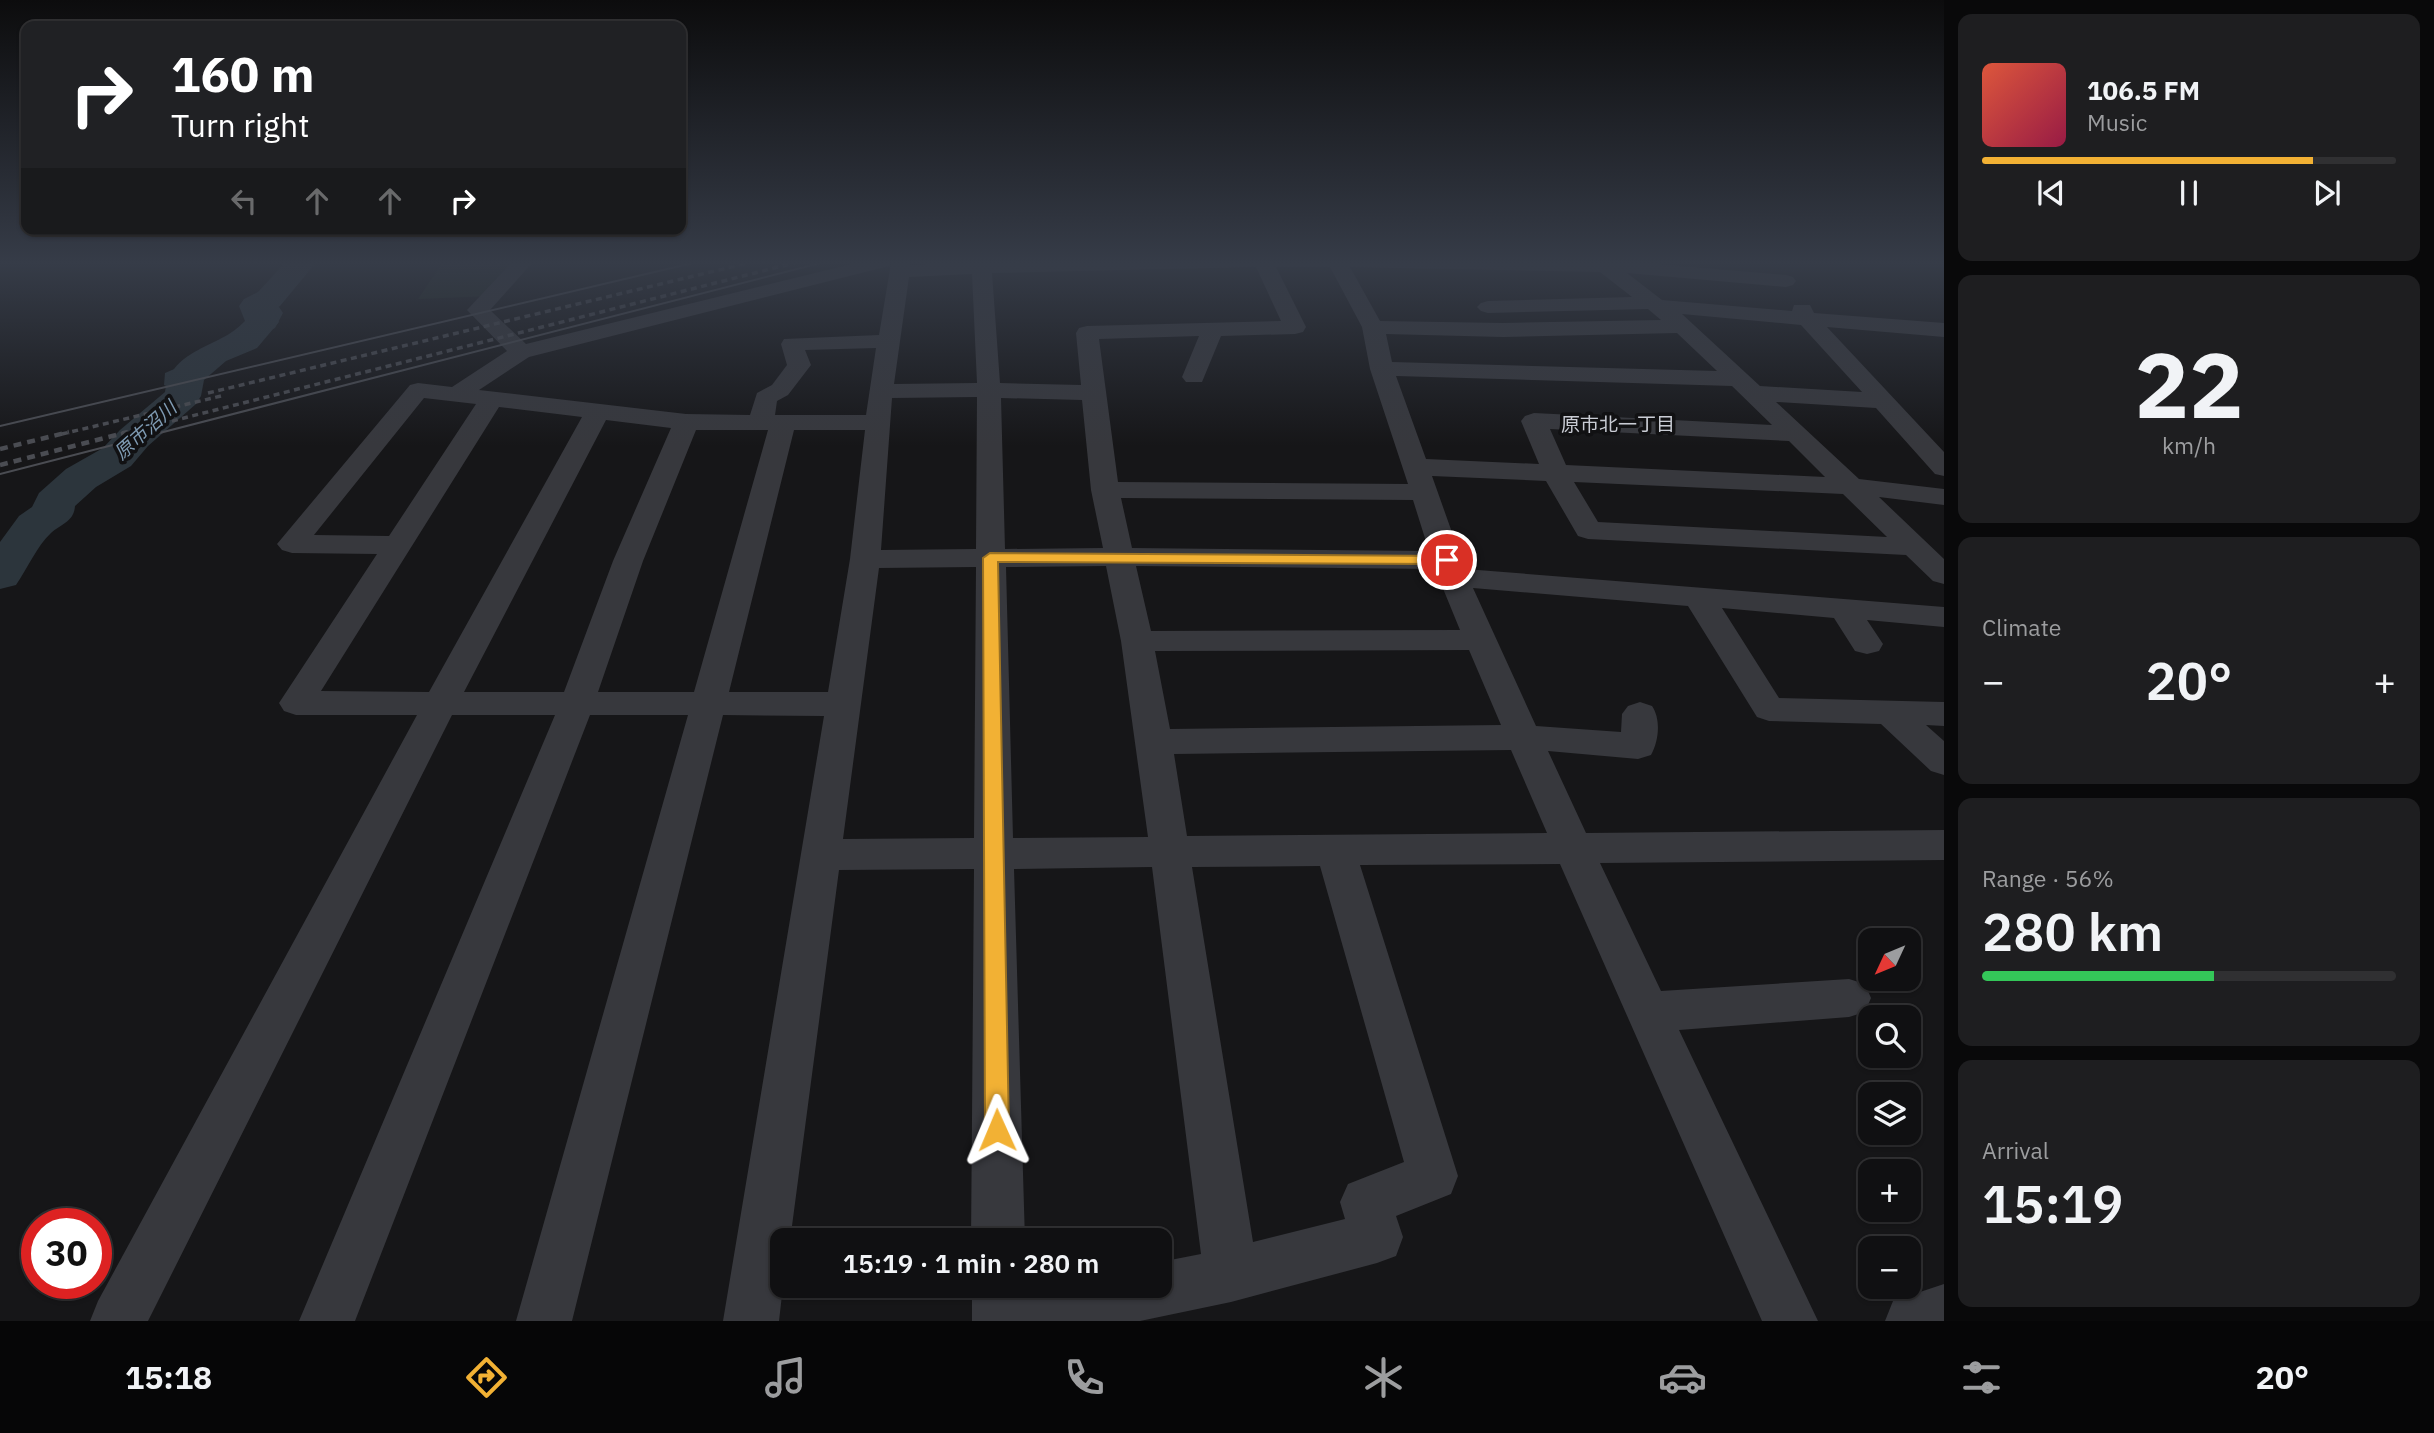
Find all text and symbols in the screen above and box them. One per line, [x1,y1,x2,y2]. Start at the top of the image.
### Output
text: 160 m [171,42,315,105]
icon: right [56,49,147,140]
text: 106.5 FM [2087,73,2200,107]
text: Turn right [171,104,309,146]
text: Music [2087,107,2147,137]
icon: previous [2032,174,2070,212]
icon: pause [2170,174,2208,212]
icon: next [2308,174,2346,212]
icon: left [225,182,263,220]
icon: ahead [298,182,336,220]
icon: ahead [371,182,409,220]
icon: right [444,182,482,220]
text: 22 [2134,325,2244,443]
water label: 原市沼川 [109,394,183,464]
district label: 原市北一丁目 [1561,412,1675,436]
text: km/h [2162,430,2216,460]
pin [1417,530,1477,590]
icon: arrive [1428,541,1466,579]
text: Climate [1982,612,2061,642]
text: 20° [2146,647,2232,714]
text: − [1982,656,2005,705]
text: + [2373,656,2396,705]
text: Range · 56% [1982,863,2114,893]
text: 280 km [1982,898,2163,965]
north arrow [1858,928,1922,990]
map controls [1858,928,1921,1299]
button: search [1858,1005,1921,1068]
button: layers [1858,1082,1921,1145]
position arrow [960,1093,1034,1167]
text: Arrival [1982,1135,2049,1165]
button: + [1858,1159,1921,1222]
text: 15:19 [1982,1170,2123,1237]
speed limit sign: 30 [21,1208,112,1299]
button: − [1858,1236,1921,1299]
text: 15:19 · 1 min · 280 m [843,1246,1099,1280]
icon: directions [462,1353,511,1402]
icon: music [761,1353,810,1402]
icon: phone [1060,1353,1109,1402]
icon: climate [1359,1353,1408,1402]
icon: car [1658,1353,1707,1402]
icon: filters [1957,1353,2006,1402]
text: 15:18 [125,1356,212,1398]
text: 20° [2256,1356,2309,1398]

